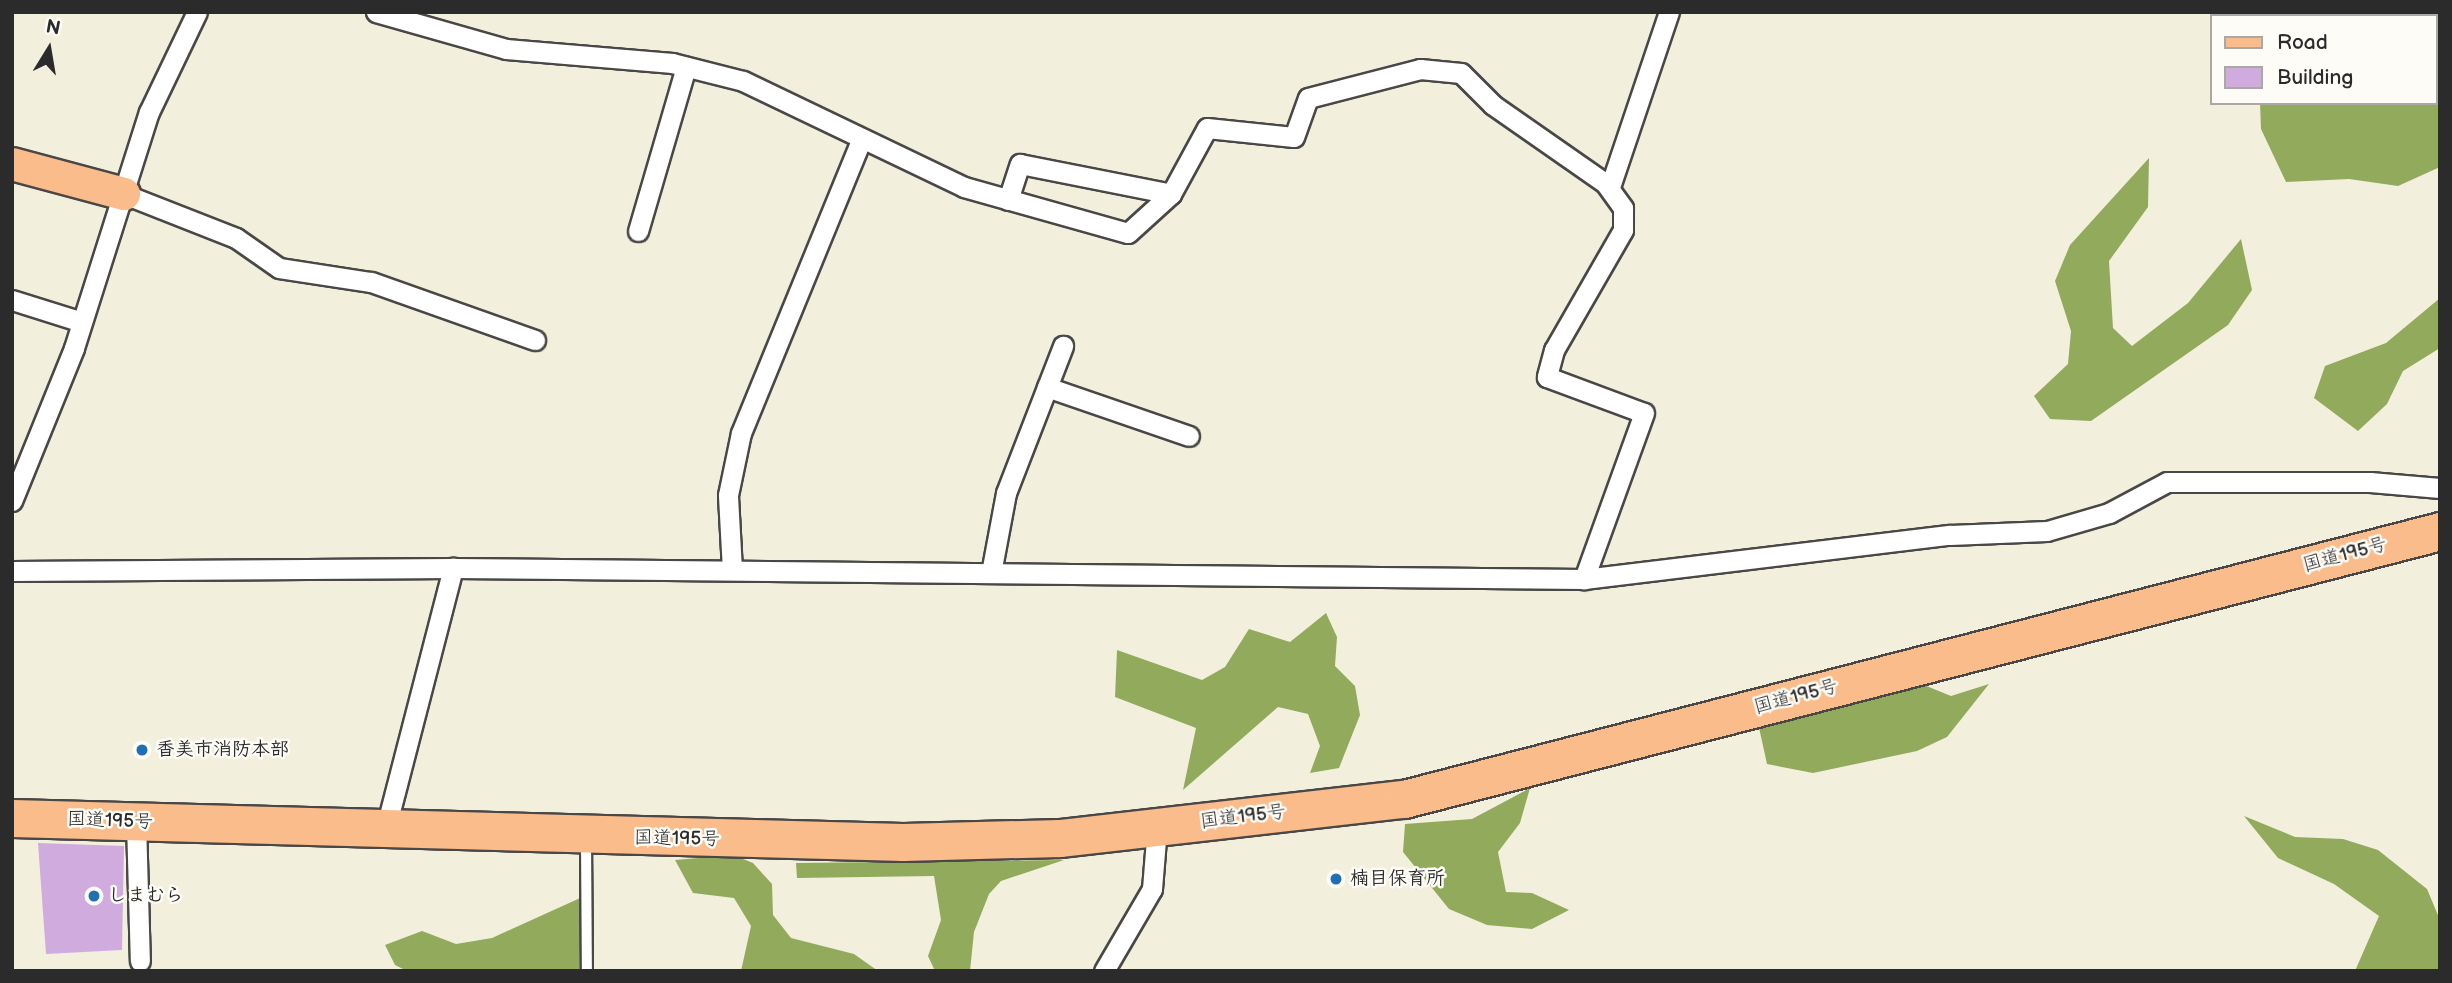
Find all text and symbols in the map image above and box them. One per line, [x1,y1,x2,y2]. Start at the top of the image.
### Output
north arrow [14,14,84,84]
legend [2210,14,2438,105]
text: N [44,15,62,41]
text: Road [2277,30,2328,55]
text: Building [2277,65,2353,90]
street label: 国道195号 [2300,533,2390,577]
street label: 国道195号 [1751,675,1841,719]
place label: 香美市消防本部 [156,739,289,761]
marker: 香美市消防本部 [134,742,150,758]
street label: 国道195号 [1199,800,1287,834]
street label: 国道195号 [67,808,153,834]
street label: 国道195号 [634,827,720,851]
place label: 楠目保育所 [1350,868,1445,890]
marker: 楠目保育所 [1328,871,1344,887]
place label: しまむら [108,885,184,907]
marker: しまむら [86,888,102,904]

